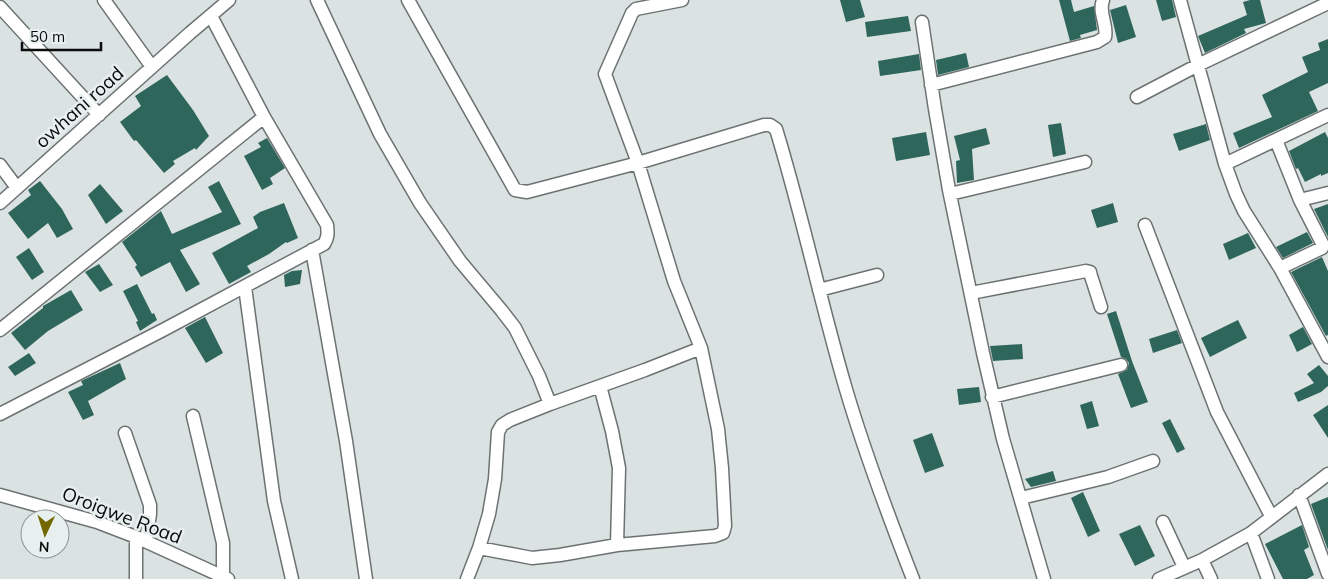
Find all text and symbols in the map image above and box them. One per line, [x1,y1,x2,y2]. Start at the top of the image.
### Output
scale bar [22,20,101,52]
text: 50 m [30,27,65,46]
street label: owhani road [30,61,128,153]
street label: Oroigwe Road [59,481,185,549]
north arrow [20,509,70,559]
text: N [38,538,50,556]

